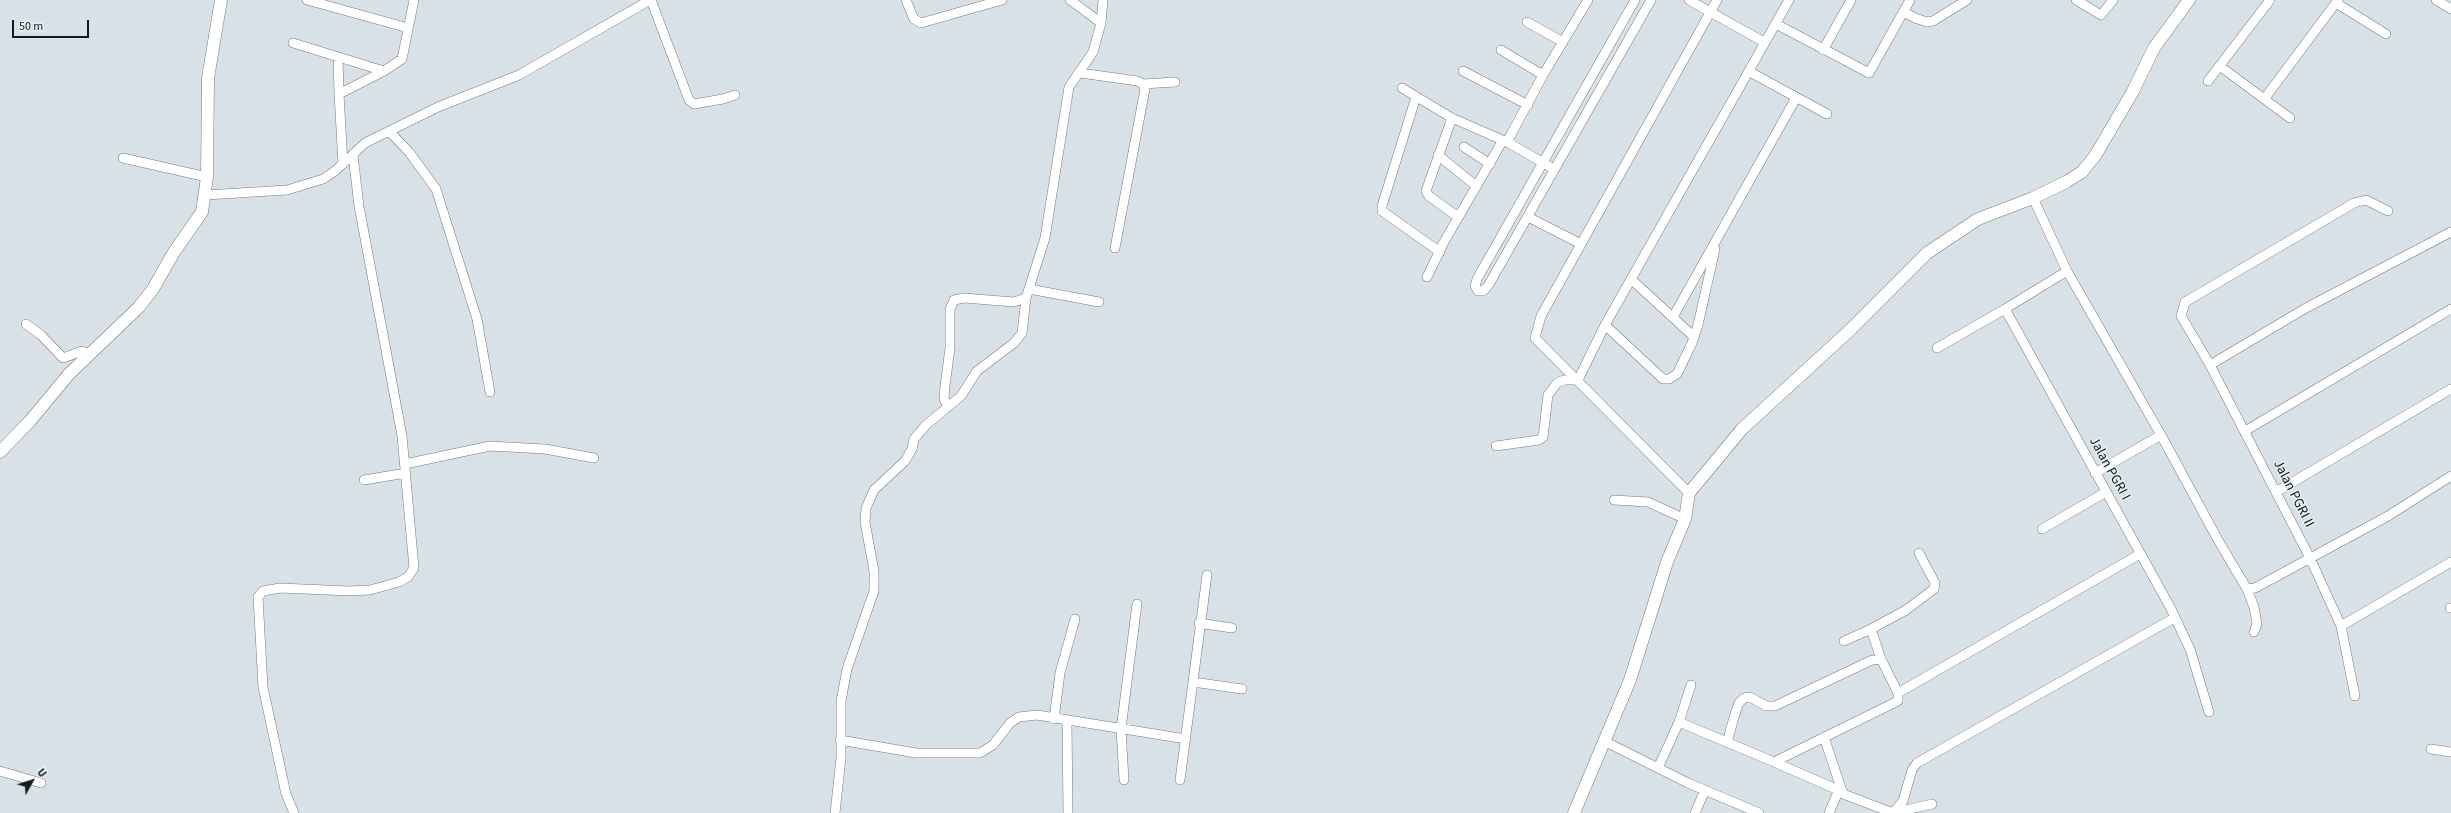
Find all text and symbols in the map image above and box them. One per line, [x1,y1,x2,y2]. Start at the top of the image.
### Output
scale bar [14,12,91,38]
text: 50 m [19,18,43,35]
street label: Jalan PGRI I [2085,435,2133,503]
street label: Jalan PGRI II [2269,458,2317,530]
north arrow [12,761,52,801]
text: U [34,766,50,781]

